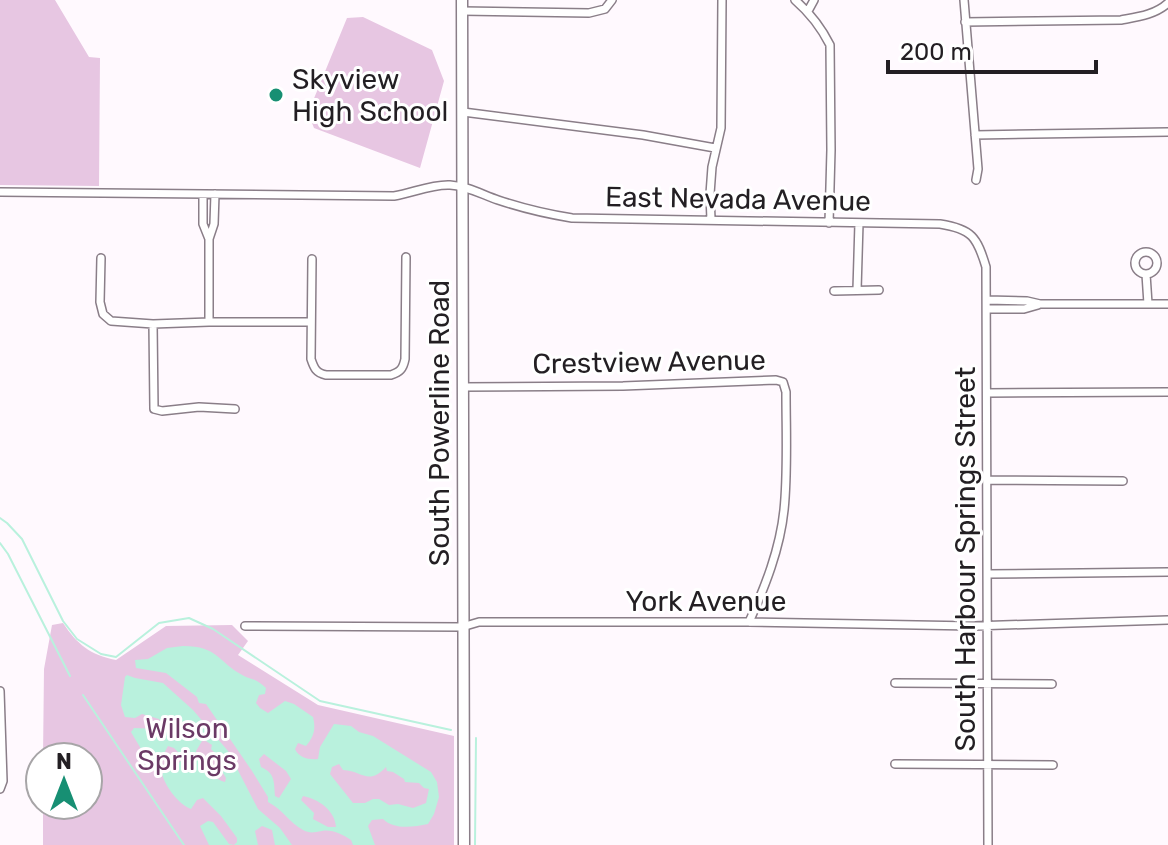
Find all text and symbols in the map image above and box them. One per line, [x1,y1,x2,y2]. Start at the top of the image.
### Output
scale bar [888,24,1096,74]
text: 200 m [900,38,972,66]
place label: Skyview High School [292,63,448,128]
marker: Skyview High School [267,86,285,104]
street label: East Nevada Avenue [605,180,871,218]
street label: South Powerline Road [423,280,456,566]
street label: Crestview Avenue [532,343,766,381]
street label: South Harbour Springs Street [949,366,982,752]
street label: York Avenue [626,585,786,618]
park label: Wilson Springs [137,712,237,777]
north arrow [24,741,104,821]
text: N [56,748,72,775]

